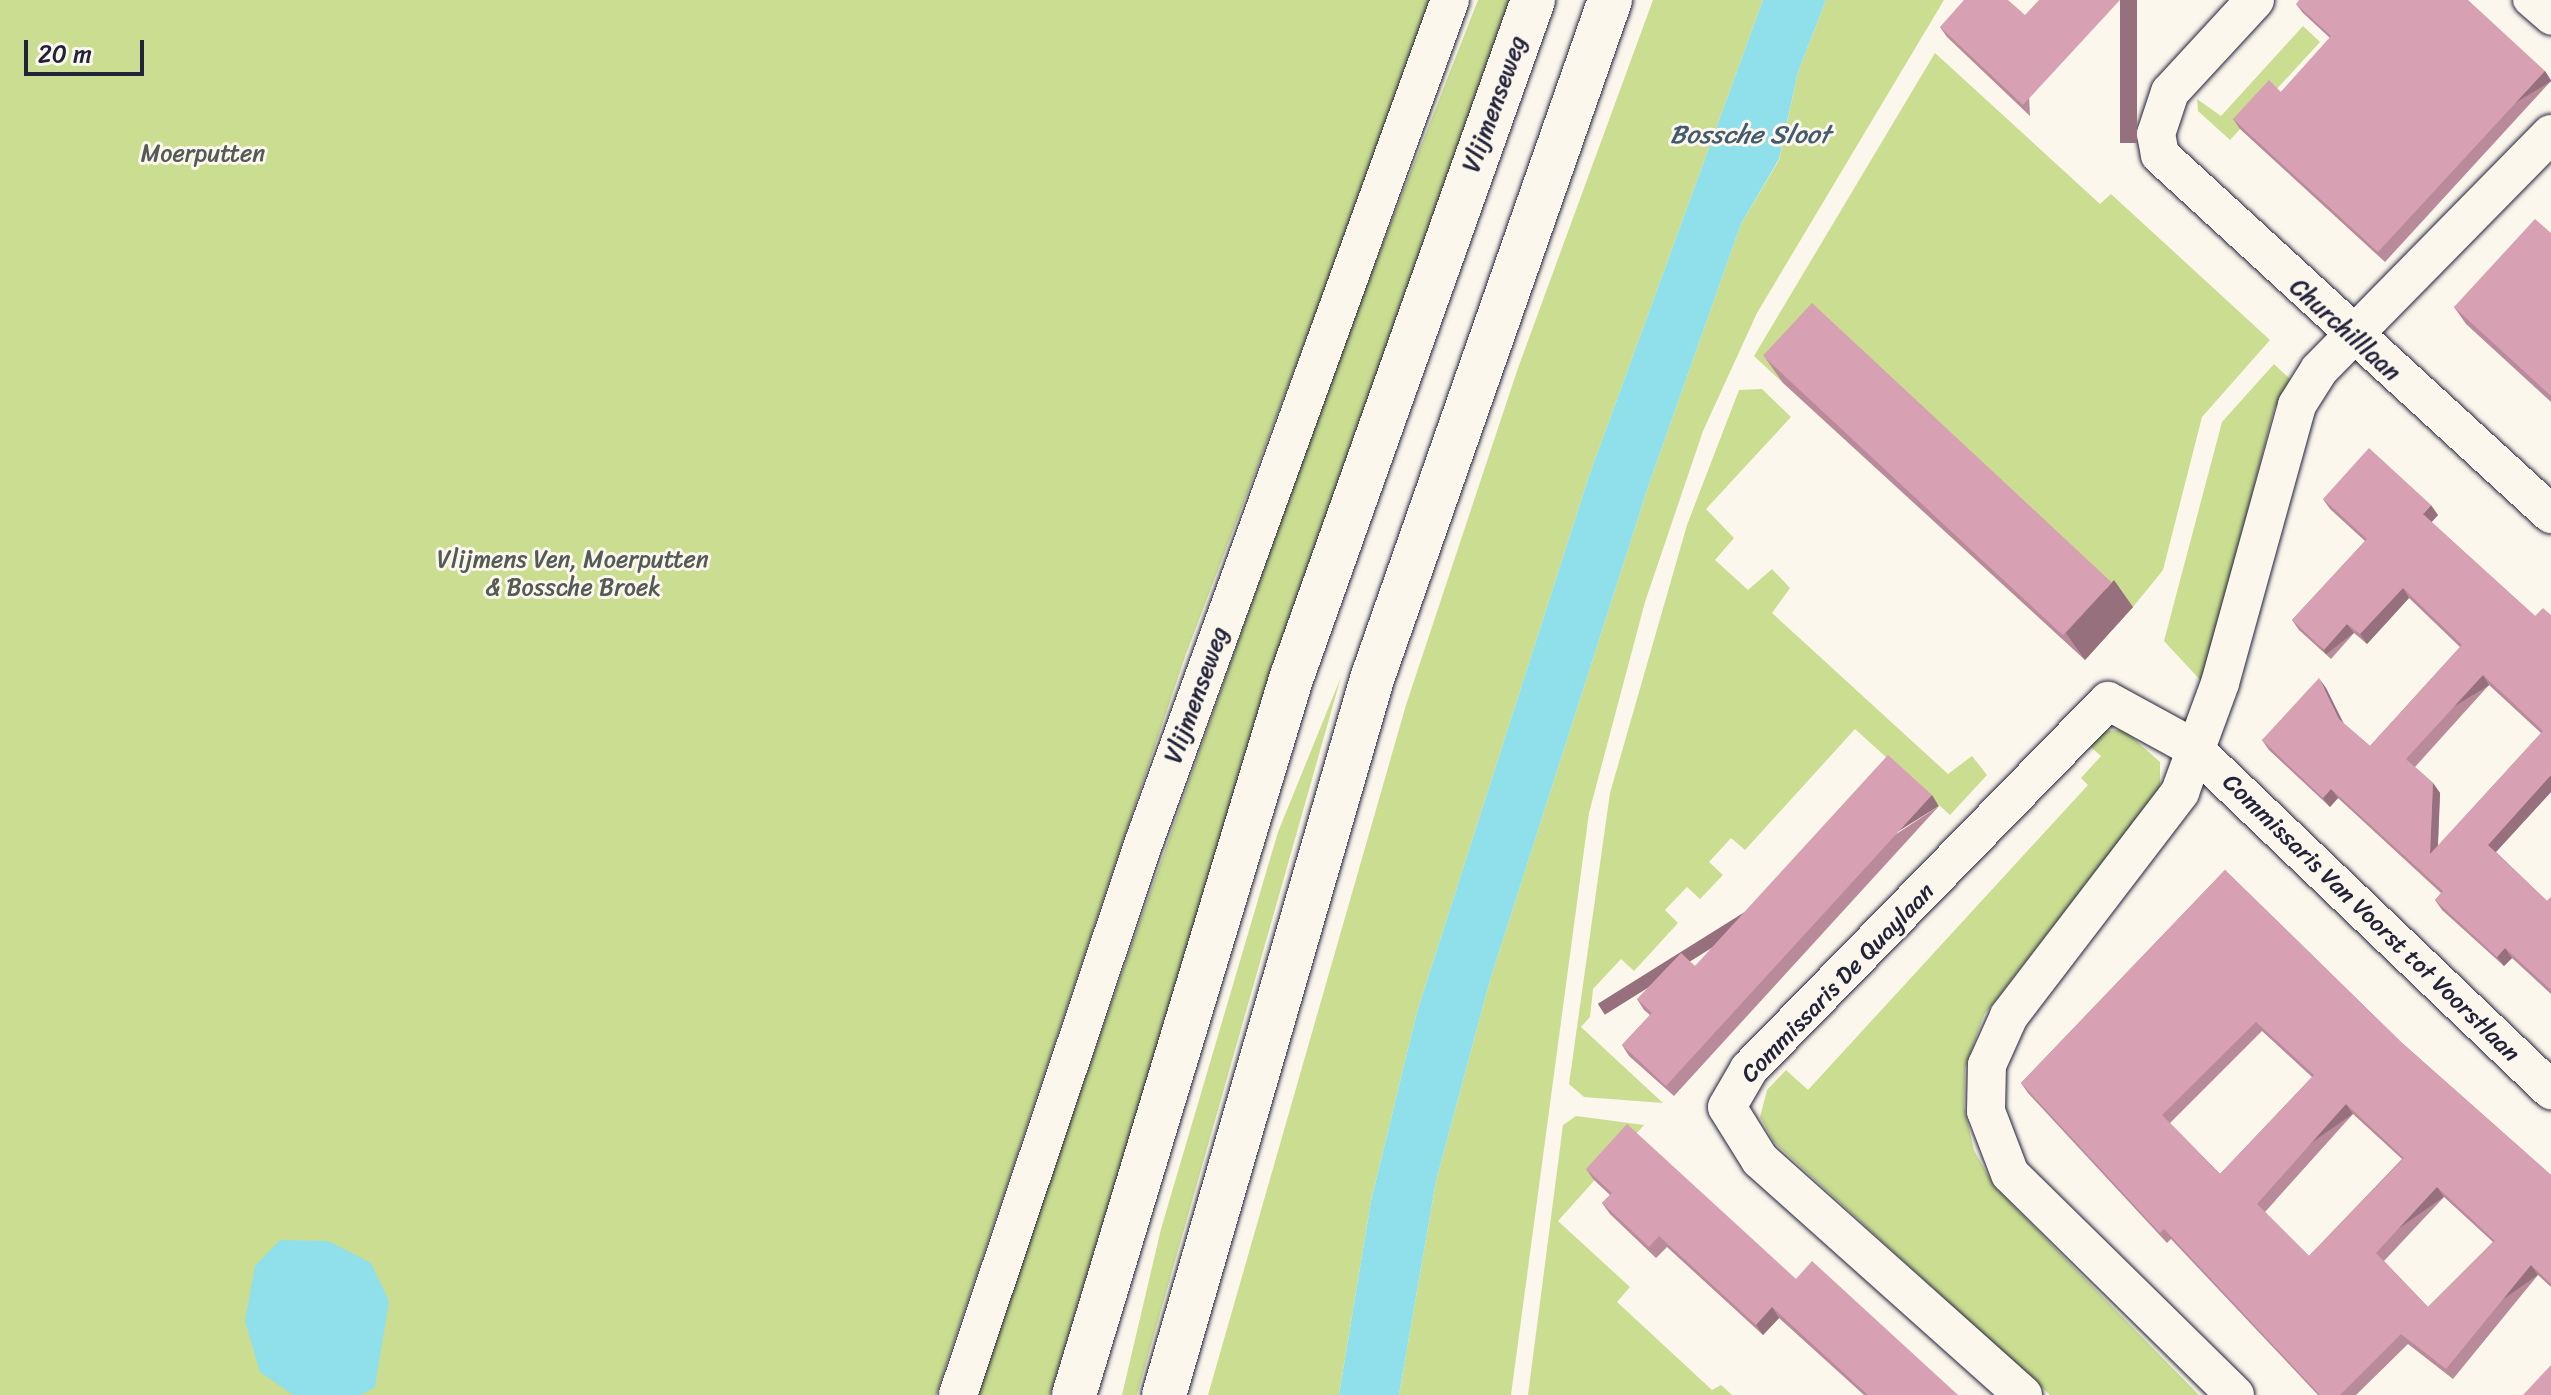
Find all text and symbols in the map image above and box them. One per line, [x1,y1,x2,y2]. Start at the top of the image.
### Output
scale bar [28,24,148,74]
street label: Vlijmenseweg [1457,32,1533,176]
text: 20 m [38,33,92,75]
water label: Bossche Sloot [1669,119,1831,151]
park label: Moerputten [141,140,265,168]
street label: Churchilllaan [2284,273,2406,387]
park label: Vlijmens Ven, Moerputten & Bossche Broek [437,546,709,602]
street label: Vlijmenseweg [1159,623,1235,767]
street label: Commissaris Van Voorst tot Voorstlaan [2216,767,2526,1069]
street label: Commissaris De Quaylaan [1735,877,1941,1089]

